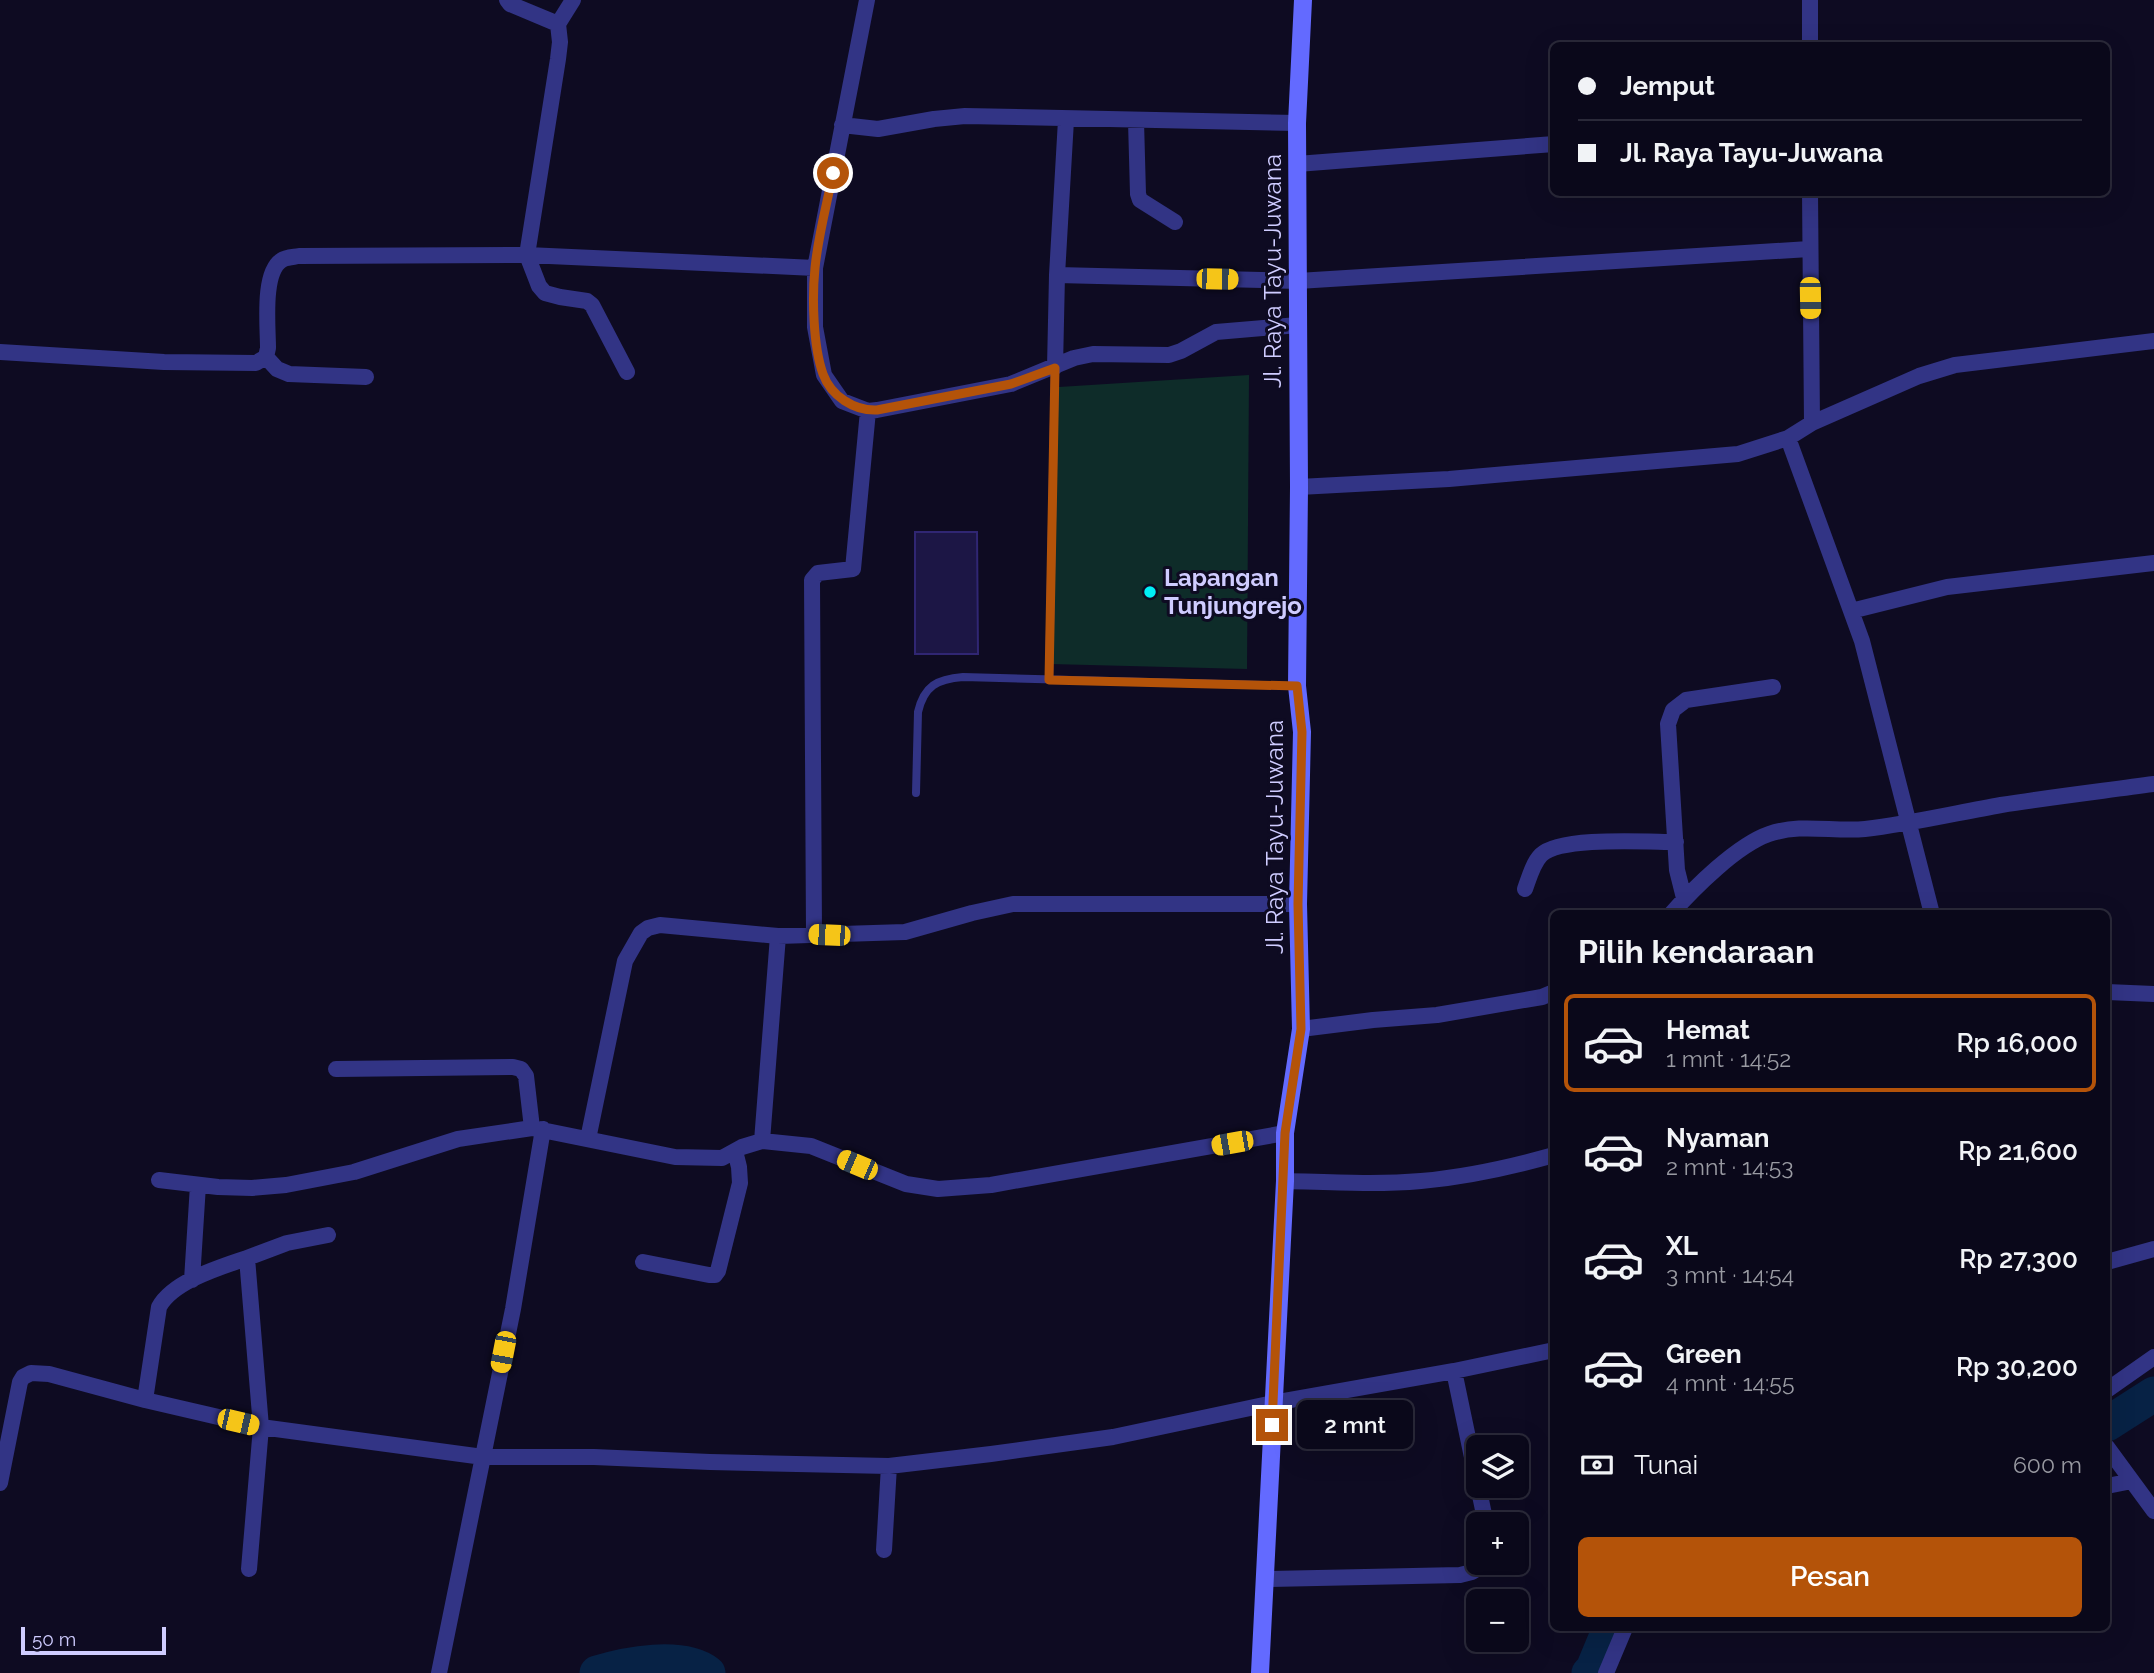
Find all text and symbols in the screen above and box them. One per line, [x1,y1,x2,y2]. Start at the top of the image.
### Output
text: Jemput [1620,71,1715,101]
text: Jl. Raya Tayu-Juwana [1620,138,1883,168]
street label: Jl. Raya Tayu-Juwana [1258,154,1287,388]
route start [817,157,849,189]
car [1196,268,1239,290]
car [1800,277,1821,319]
place label: Lapangan Tunjungrejo [1164,563,1302,620]
marker: Lapangan Tunjungrejo [1142,584,1158,600]
street label: Jl. Raya Tayu-Juwana [1260,720,1289,954]
car [808,924,851,946]
text: Pilih kendaraan [1578,933,1814,970]
icon: car [1582,1012,1645,1075]
text: Hemat [1666,1015,1750,1045]
text: Rp 16,000 [1957,1028,2078,1058]
text: 1 mnt · 14:52 [1666,1045,1791,1072]
icon: car [1582,1120,1645,1183]
text: Nyaman [1666,1123,1770,1153]
car [1210,1129,1255,1157]
text: Rp 21,600 [1958,1136,2078,1166]
car [834,1147,881,1183]
text: 2 mnt · 14:53 [1666,1153,1794,1180]
icon: car [1582,1228,1645,1291]
text: XL [1666,1231,1698,1261]
text: Rp 27,300 [1959,1244,2078,1274]
text: 3 mnt · 14:54 [1666,1261,1794,1288]
car [489,1329,518,1375]
icon: car [1582,1336,1645,1399]
text: Green [1666,1339,1742,1369]
text: Rp 30,200 [1956,1352,2078,1382]
text: 4 mnt · 14:55 [1666,1369,1794,1396]
callout: 2 mnt [1296,1400,1412,1450]
car [216,1407,261,1437]
route end [1256,1409,1288,1441]
text: 2 mnt [1324,1411,1386,1438]
map controls [1466,1435,1529,1652]
button: layers [1466,1435,1529,1498]
icon: cash [1578,1446,1616,1484]
text: Tunai [1634,1450,1698,1480]
text: 600 m [2013,1451,2082,1478]
button: + [1466,1512,1529,1575]
button: Pesan [1578,1537,2082,1617]
button: − [1466,1589,1529,1652]
scale bar [21,1624,166,1656]
text: 50 m [32,1628,76,1650]

